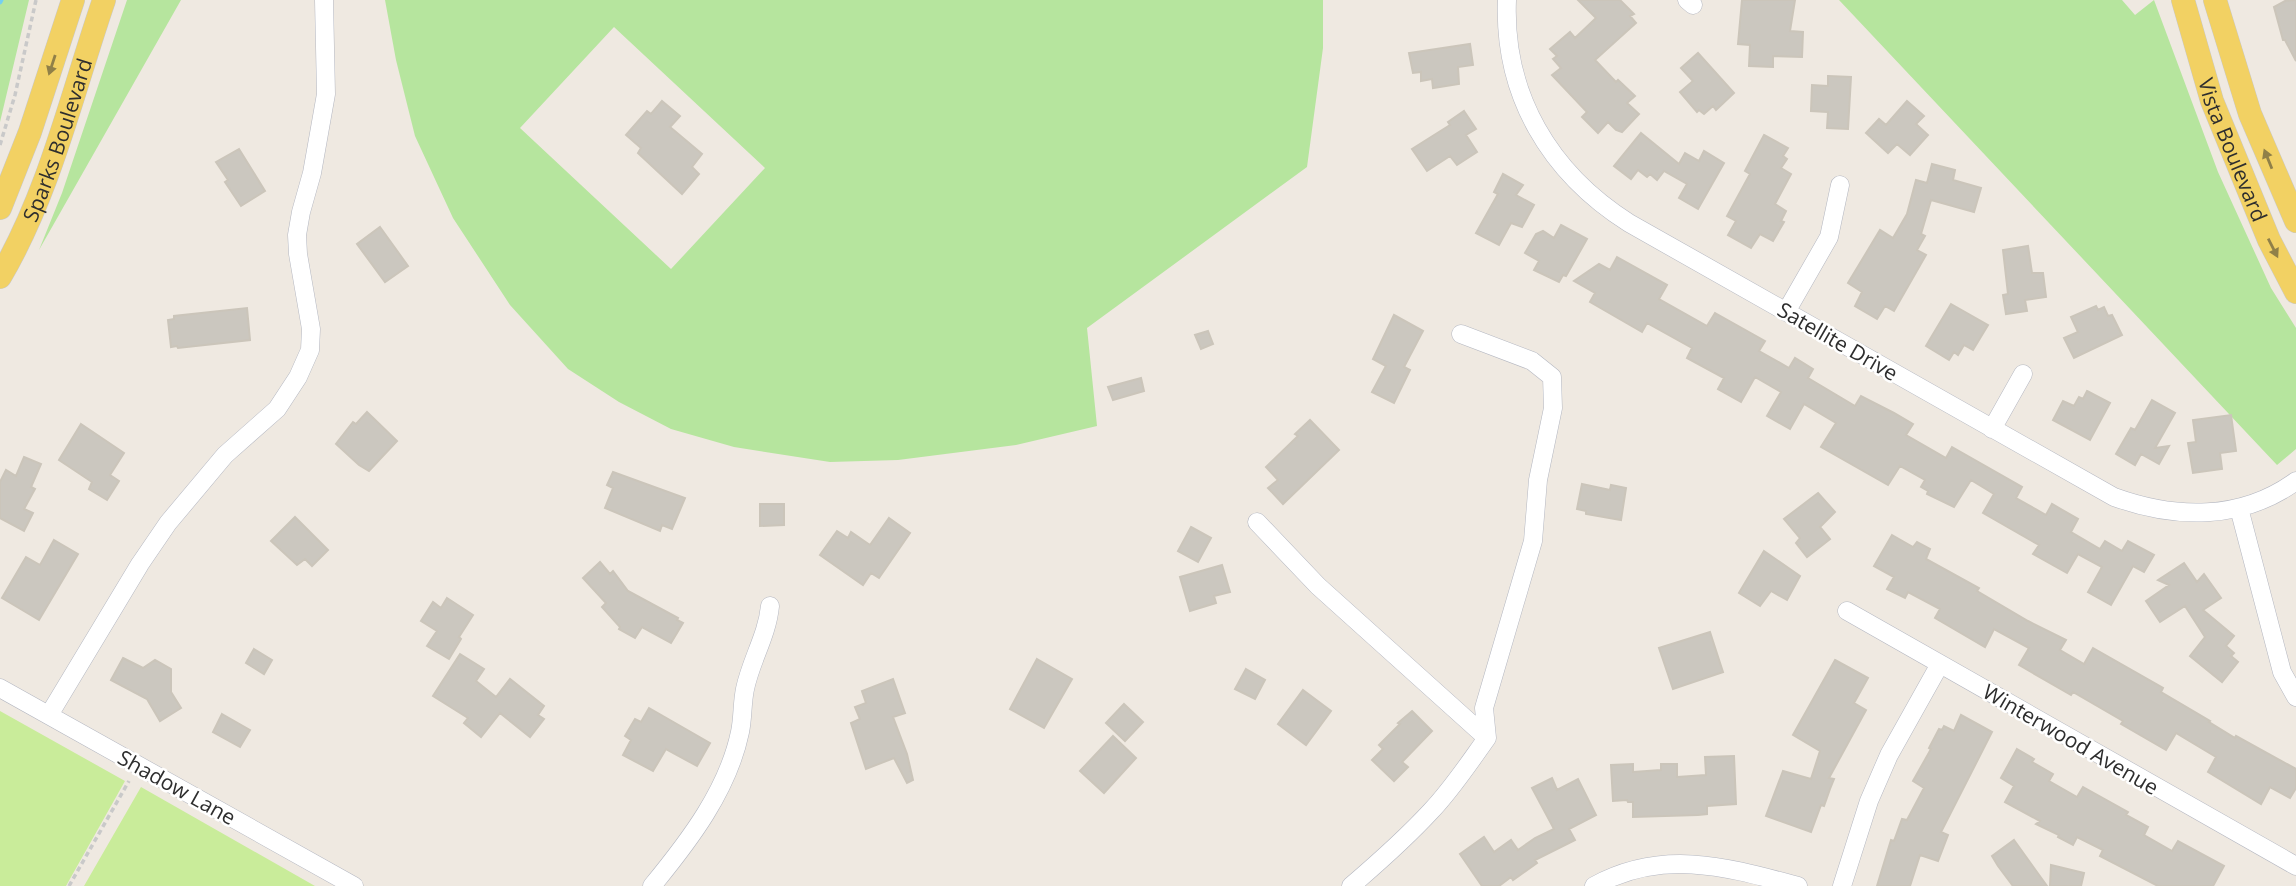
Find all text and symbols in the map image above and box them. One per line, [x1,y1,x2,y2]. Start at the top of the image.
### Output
street label: Sparks Boulevard [16,55,98,226]
one-way arrow [46,55,57,76]
street label: Vista Boulevard [2192,75,2274,226]
one-way arrow [2263,148,2274,169]
one-way arrow [2268,238,2279,258]
street label: Satellite Drive [1773,295,1903,387]
street label: Winterwood Avenue [1978,677,2164,801]
street label: Shadow Lane [113,743,241,831]

